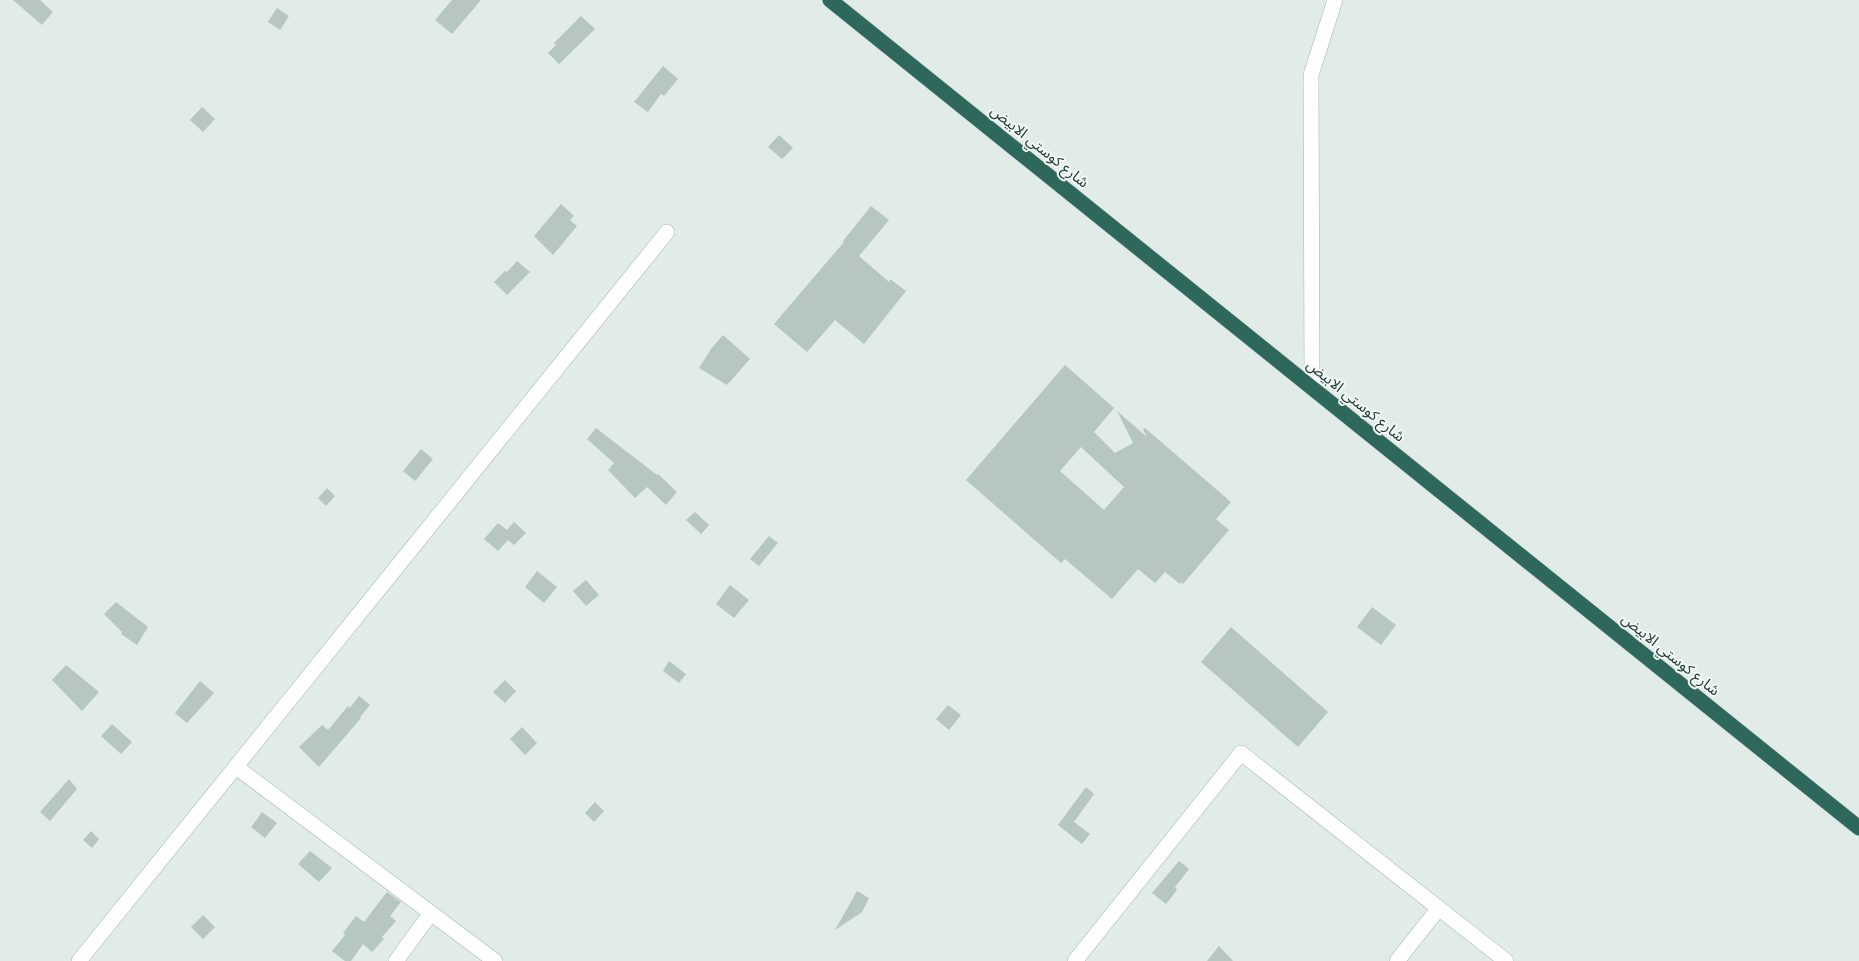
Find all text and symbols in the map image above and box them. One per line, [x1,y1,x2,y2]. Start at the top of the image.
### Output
street label: شارع كوستي الابيض [985,101,1093,194]
street label: شارع كوستي الابيض [1301,355,1409,448]
street label: شارع كوستي الابيض [1616,609,1724,702]

